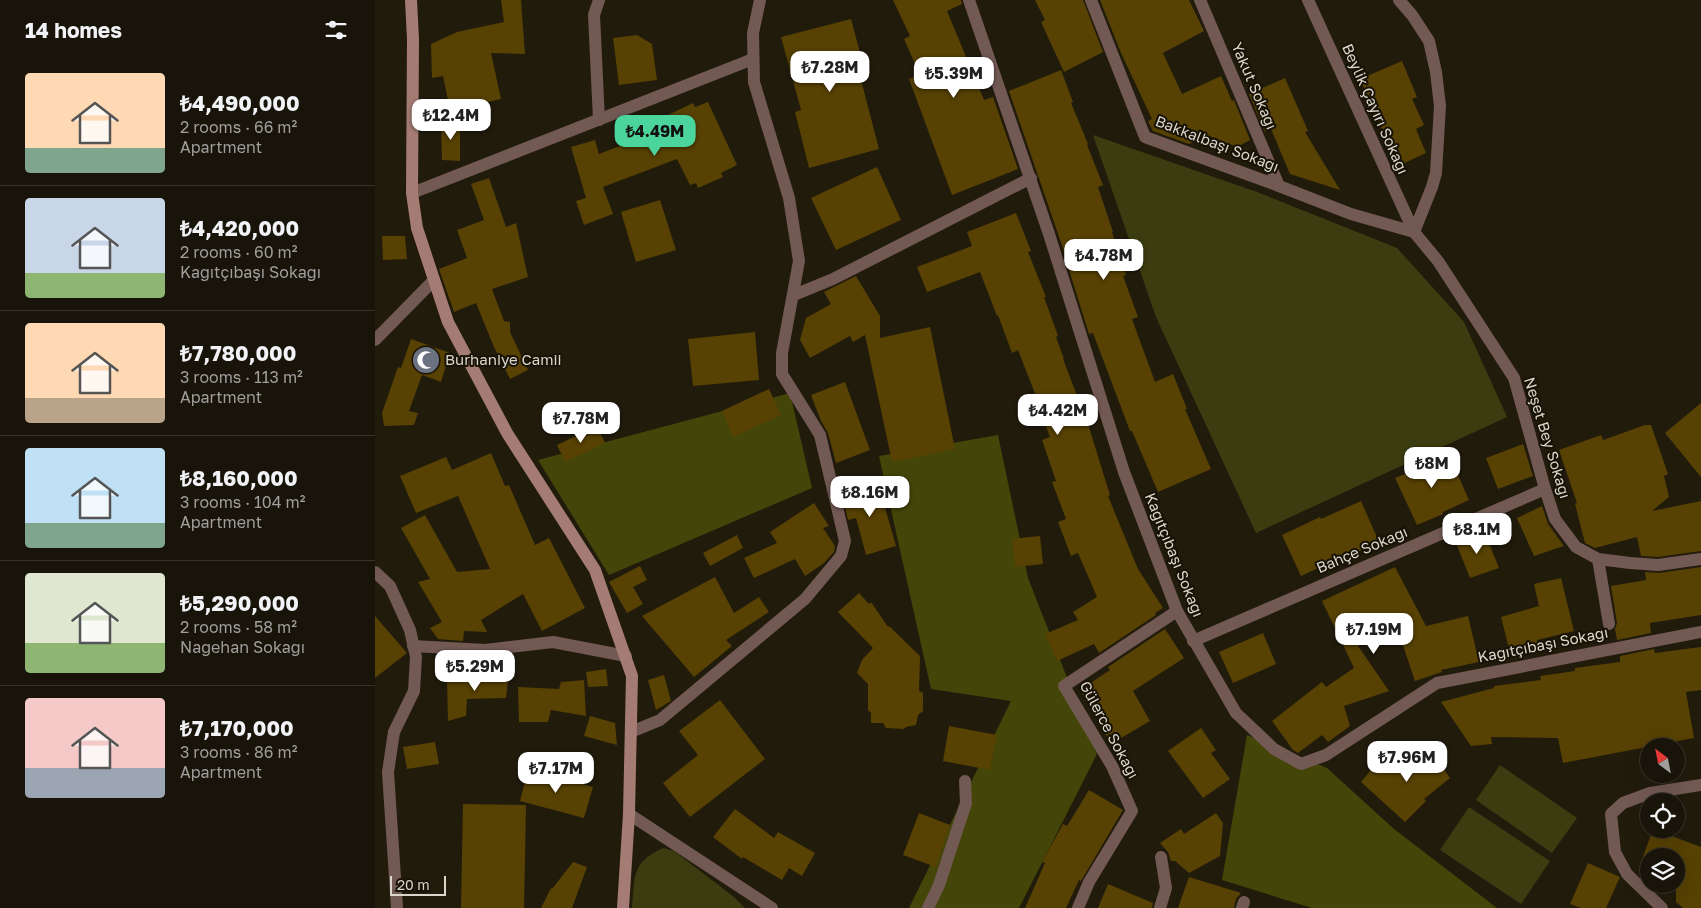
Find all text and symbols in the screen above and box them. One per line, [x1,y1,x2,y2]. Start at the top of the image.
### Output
icon: filters [322,16,350,44]
text: 14 homes [25,17,122,43]
street label: Yakut Sokağı [1229,39,1281,132]
street label: Beylik Çayırı Sokağı [1339,41,1413,177]
pin: ₺7.28M [789,51,871,93]
pin: ₺5.39M [913,56,995,99]
text: ₺7.28M [801,57,859,77]
text: ₺5.39M [925,63,983,83]
text: ₺4,490,000 [180,90,300,116]
icon: home [65,93,125,153]
pin: ₺12.4M [410,98,492,141]
text: ₺12.4M [423,105,479,125]
street label: Bakkalbaşı Sokağı [1153,111,1282,175]
pin: ₺4.49M [614,114,696,157]
text: 2 rooms · 66 m² [180,117,297,137]
text: ₺4.49M [626,121,684,141]
text: Apartment [180,137,262,157]
text: ₺4,420,000 [180,215,299,241]
icon: home [65,218,125,278]
pin: ₺4.78M [1063,238,1145,281]
text: 2 rooms · 60 m² [180,242,298,262]
text: ₺4.78M [1075,245,1133,265]
text: Kağıtçıbaşı Sokağı [180,262,321,282]
text: ₺7,780,000 [180,340,296,366]
icon: home [65,343,125,403]
mosque icon: Burhaniye Camii [411,345,441,375]
place label: Burhaniye Camii [445,350,561,368]
text: 3 rooms · 113 m² [180,367,303,387]
street label: Neşet Bey Sokağı [1521,375,1575,500]
text: Apartment [180,387,262,407]
pin: ₺4.42M [1017,394,1099,436]
text: ₺4.42M [1029,400,1087,420]
pin: ₺7.78M [540,402,622,444]
text: ₺7.78M [553,408,609,428]
pin: ₺8M [1408,446,1456,489]
text: ₺8M [1415,453,1449,473]
text: ₺8,160,000 [180,465,298,491]
icon: home [65,468,125,528]
pin: ₺8.16M [829,476,911,518]
text: ₺8.16M [841,482,899,502]
street label: Kağıtçıbaşı Sokağı [1142,490,1208,619]
text: 3 rooms · 104 m² [180,492,305,512]
text: Apartment [180,512,262,532]
pin: ₺8.1M [1442,512,1512,555]
text: ₺8.1M [1454,519,1501,539]
street label: Bahçe Sokağı [1313,522,1410,576]
text: ₺5,290,000 [180,590,299,616]
icon: home [65,593,125,653]
pin: ₺7.19M [1333,612,1415,655]
text: 2 rooms · 58 m² [180,617,297,637]
text: ₺7.19M [1346,619,1402,639]
street label: Kağıtçıbaşı Sokağı [1476,623,1609,665]
text: Nagehan Sokağı [180,637,305,657]
pin: ₺5.29M [434,650,516,692]
text: ₺5.29M [446,656,504,676]
street label: Gülerce Sokağı [1077,678,1143,781]
text: ₺7,170,000 [180,715,294,741]
icon: home [65,718,125,778]
north arrow [1640,738,1685,782]
map controls [1640,738,1685,893]
pin: ₺7.96M [1366,740,1448,783]
text: 3 rooms · 86 m² [180,742,297,762]
text: ₺7.96M [1378,747,1436,767]
pin: ₺7.17M [515,752,597,794]
text: ₺7.17M [529,758,583,778]
text: Apartment [180,762,262,782]
button: locate [1640,793,1685,838]
button: layers [1640,848,1685,893]
scale bar [390,873,446,896]
text: 20 m [397,876,430,893]

